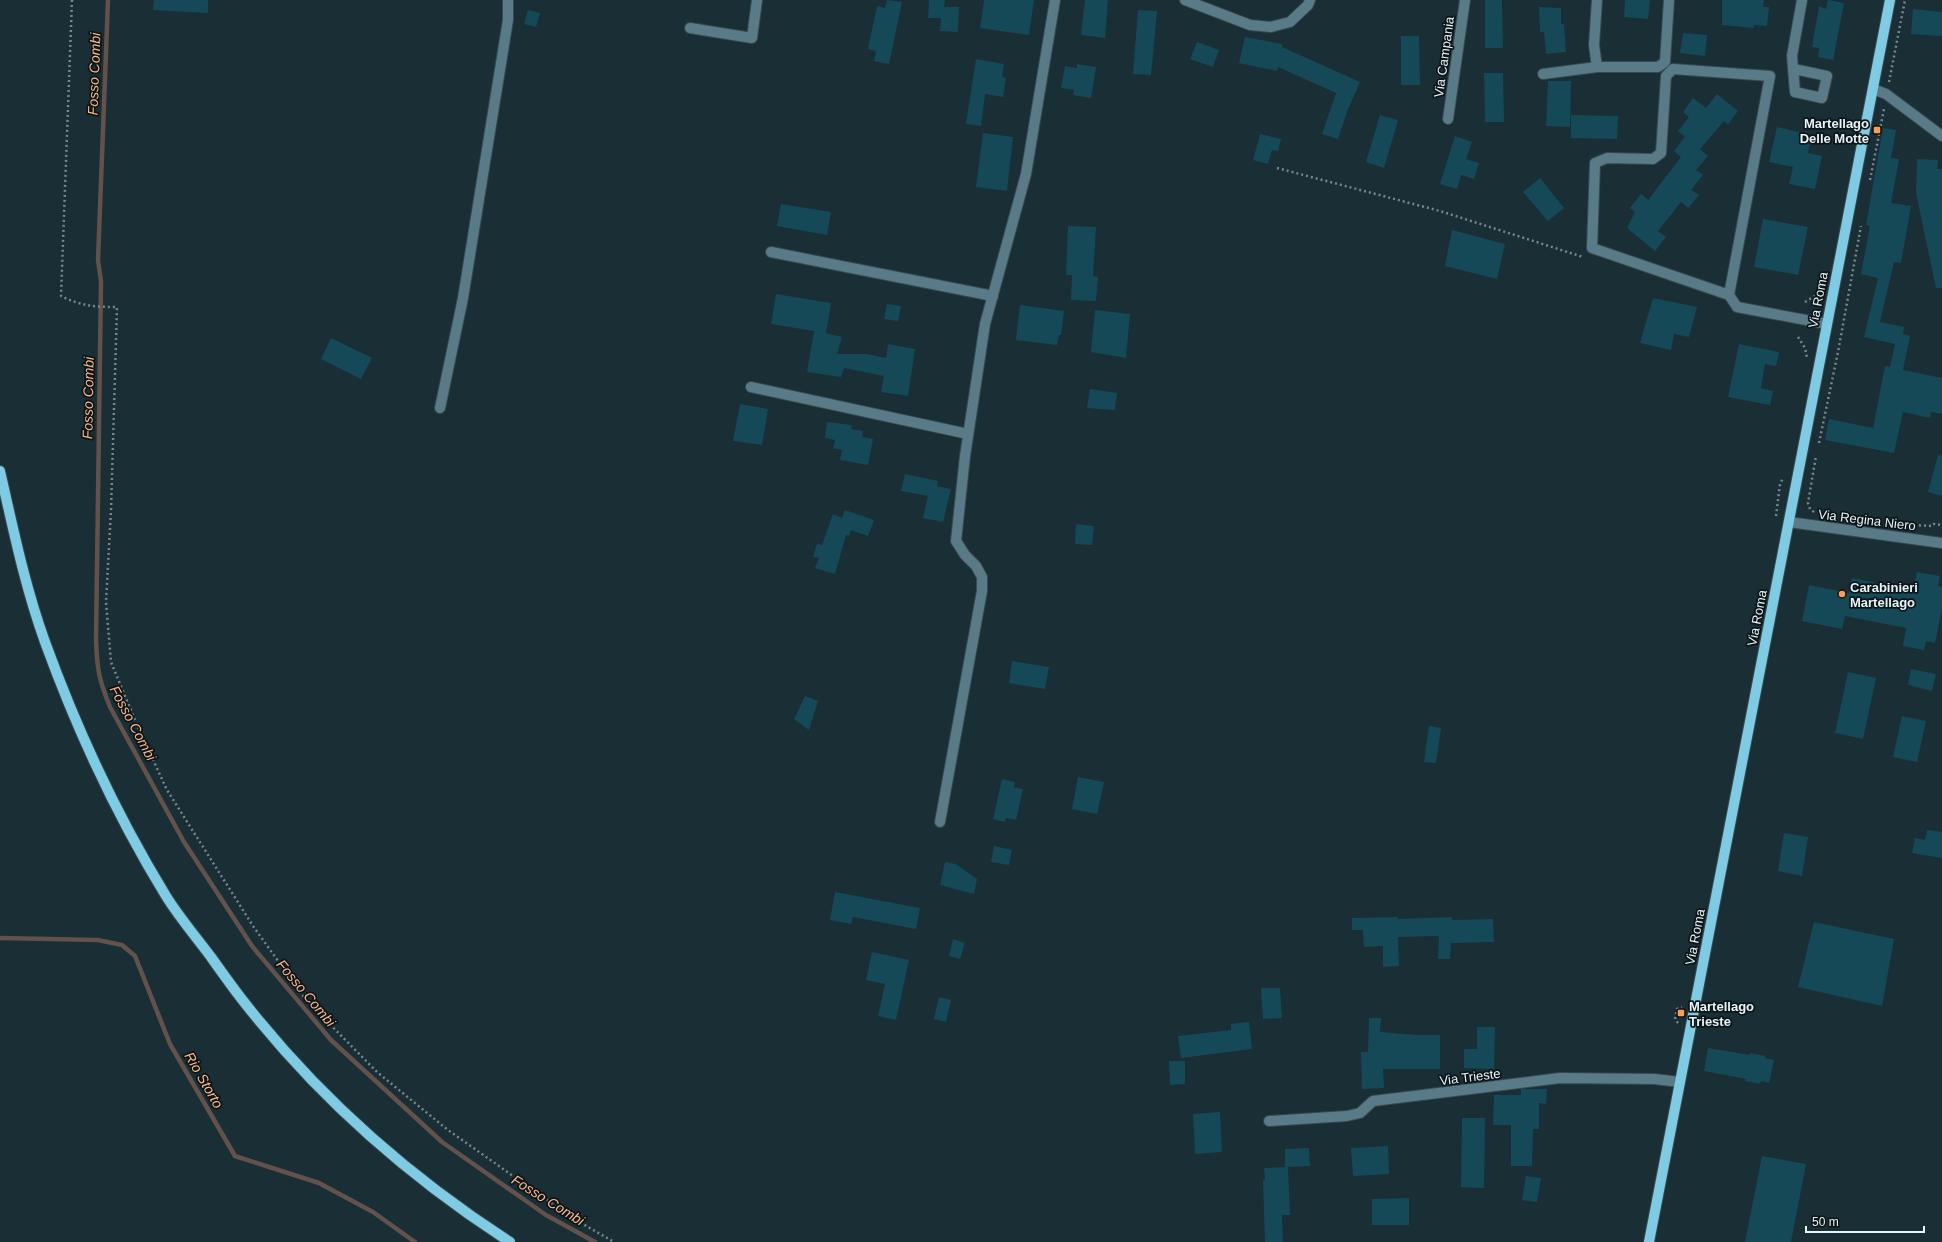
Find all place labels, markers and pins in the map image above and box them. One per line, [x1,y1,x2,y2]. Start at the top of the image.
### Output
place label: Martellago Delle Motte [1800,116,1869,146]
marker: Martellago Delle Motte [1872,125,1882,135]
place label: Carabinieri Martellago [1850,580,1918,610]
marker: Carabinieri Martellago [1837,589,1847,599]
place label: Martellago Trieste [1689,999,1754,1029]
marker: Martellago Trieste [1676,1008,1686,1018]

